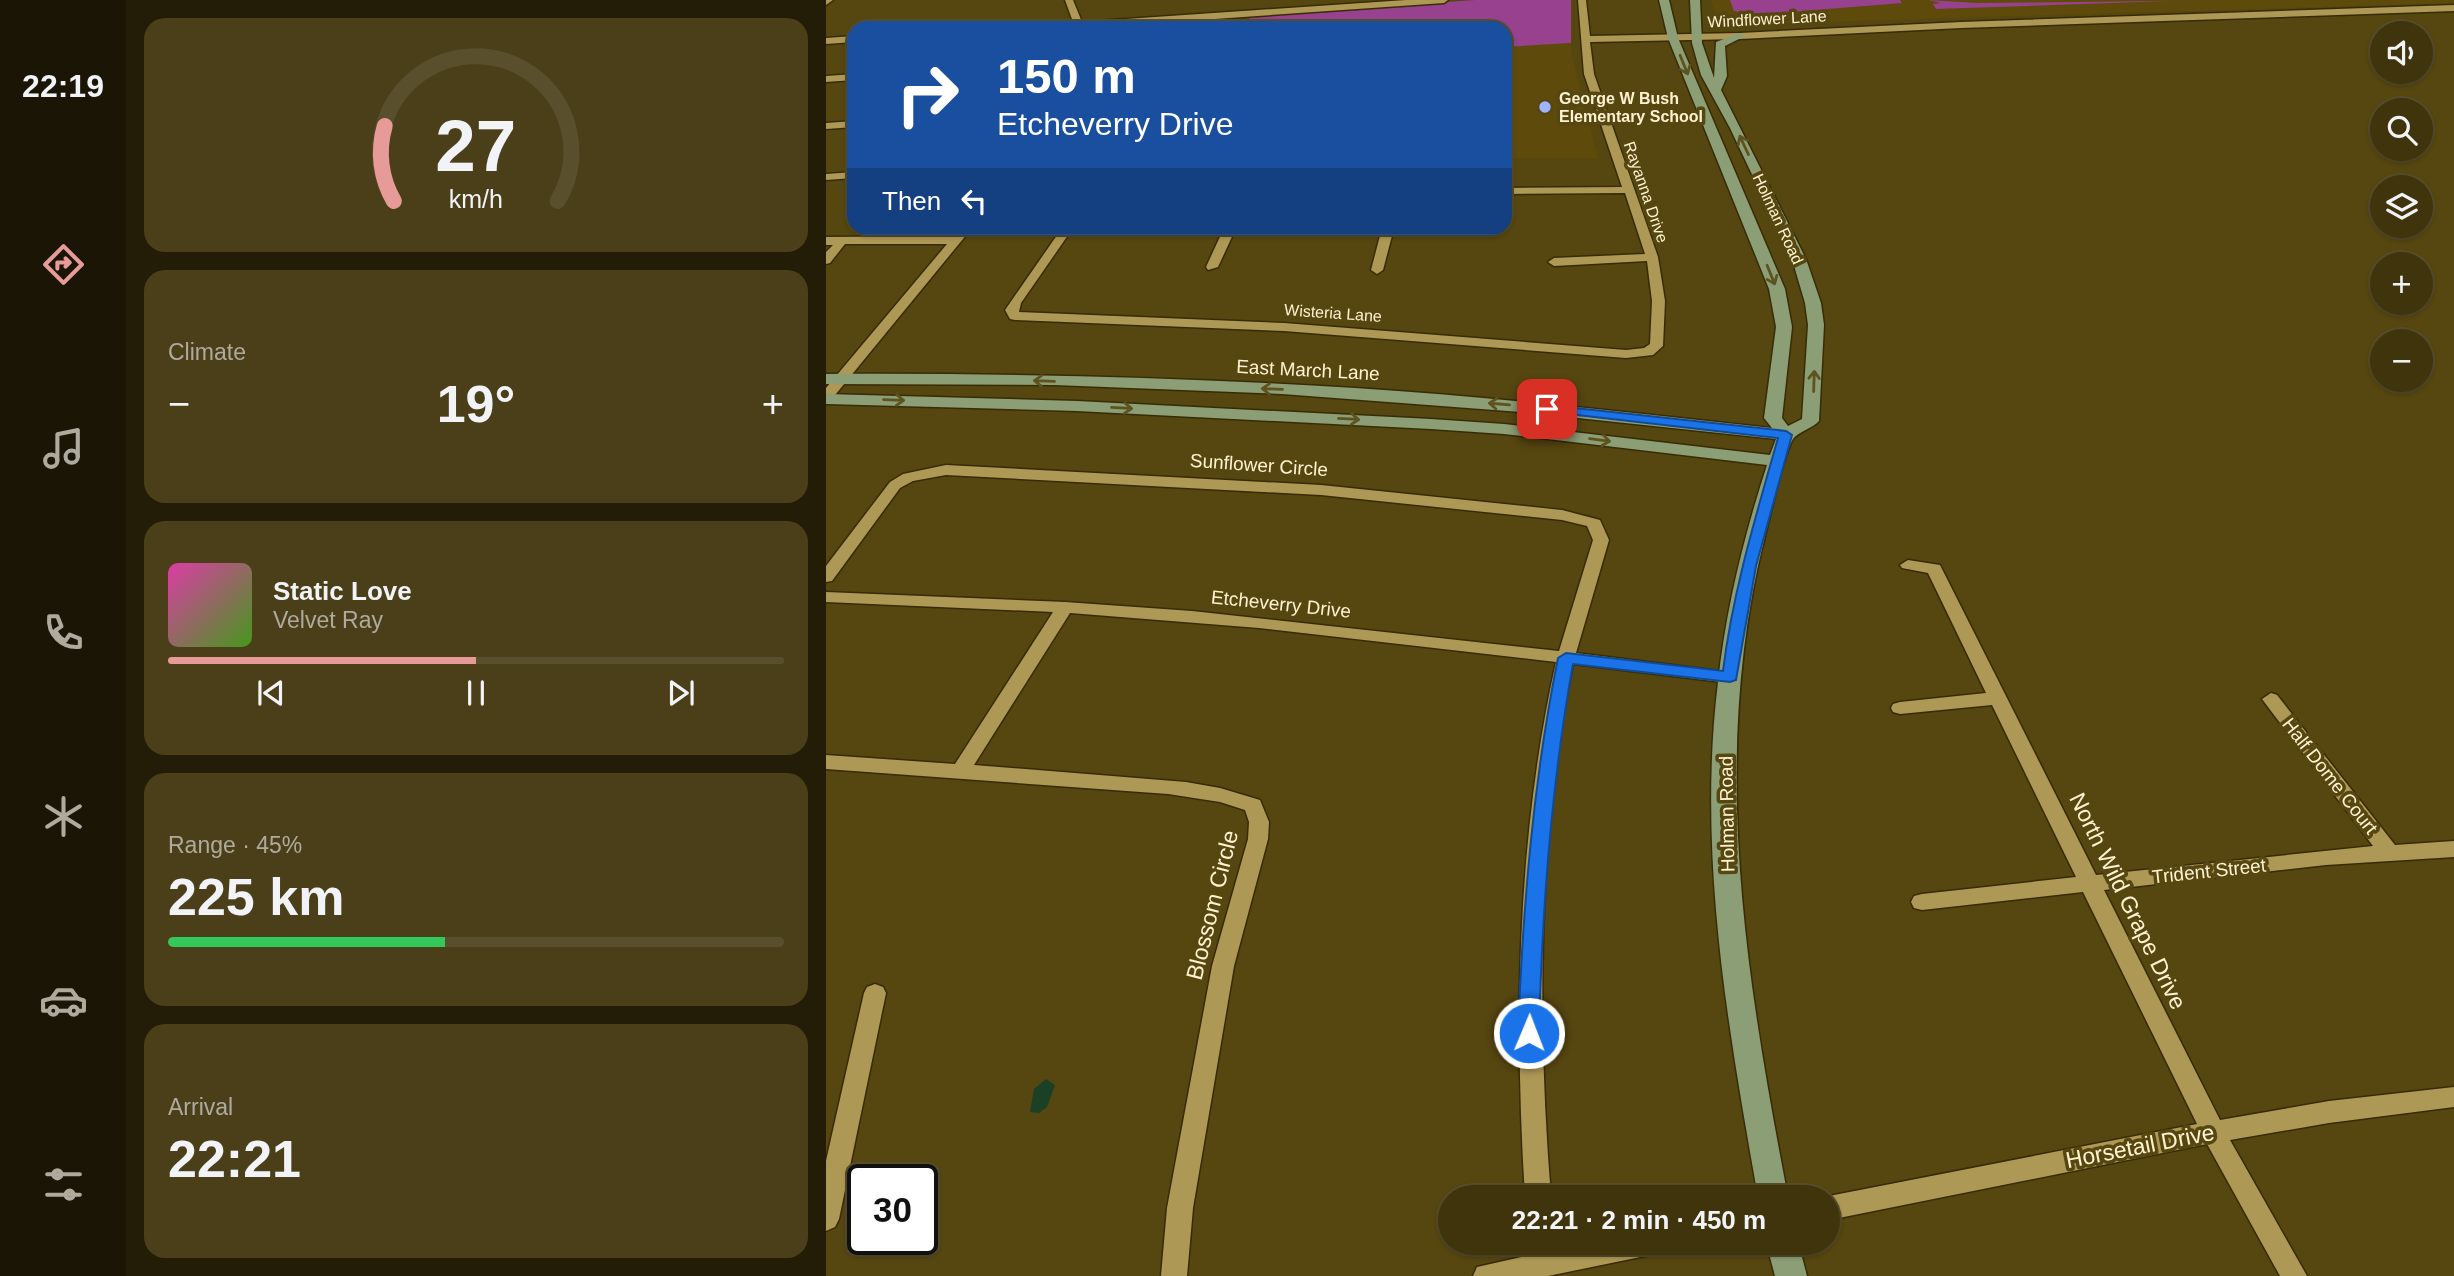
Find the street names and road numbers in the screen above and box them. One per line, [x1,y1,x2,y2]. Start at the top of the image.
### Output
street label: Windflower Lane [1707,7,1827,31]
street label: Rayanna Drive [1621,139,1671,245]
street label: Holman Road [1750,171,1806,267]
street label: Wisteria Lane [1284,301,1382,325]
street label: East March Lane [1236,356,1380,384]
street label: Sunflower Circle [1189,450,1329,480]
street label: Etcheverry Drive [1210,586,1352,622]
street label: Half Dome Court [2278,714,2382,839]
street label: Holman Road [1715,756,1739,872]
street label: North Wild Grape Drive [2064,788,2192,1014]
street label: Blossom Circle [1181,827,1243,983]
street label: Trident Street [2151,855,2268,887]
street label: Horsetail Drive [2063,1119,2217,1173]

